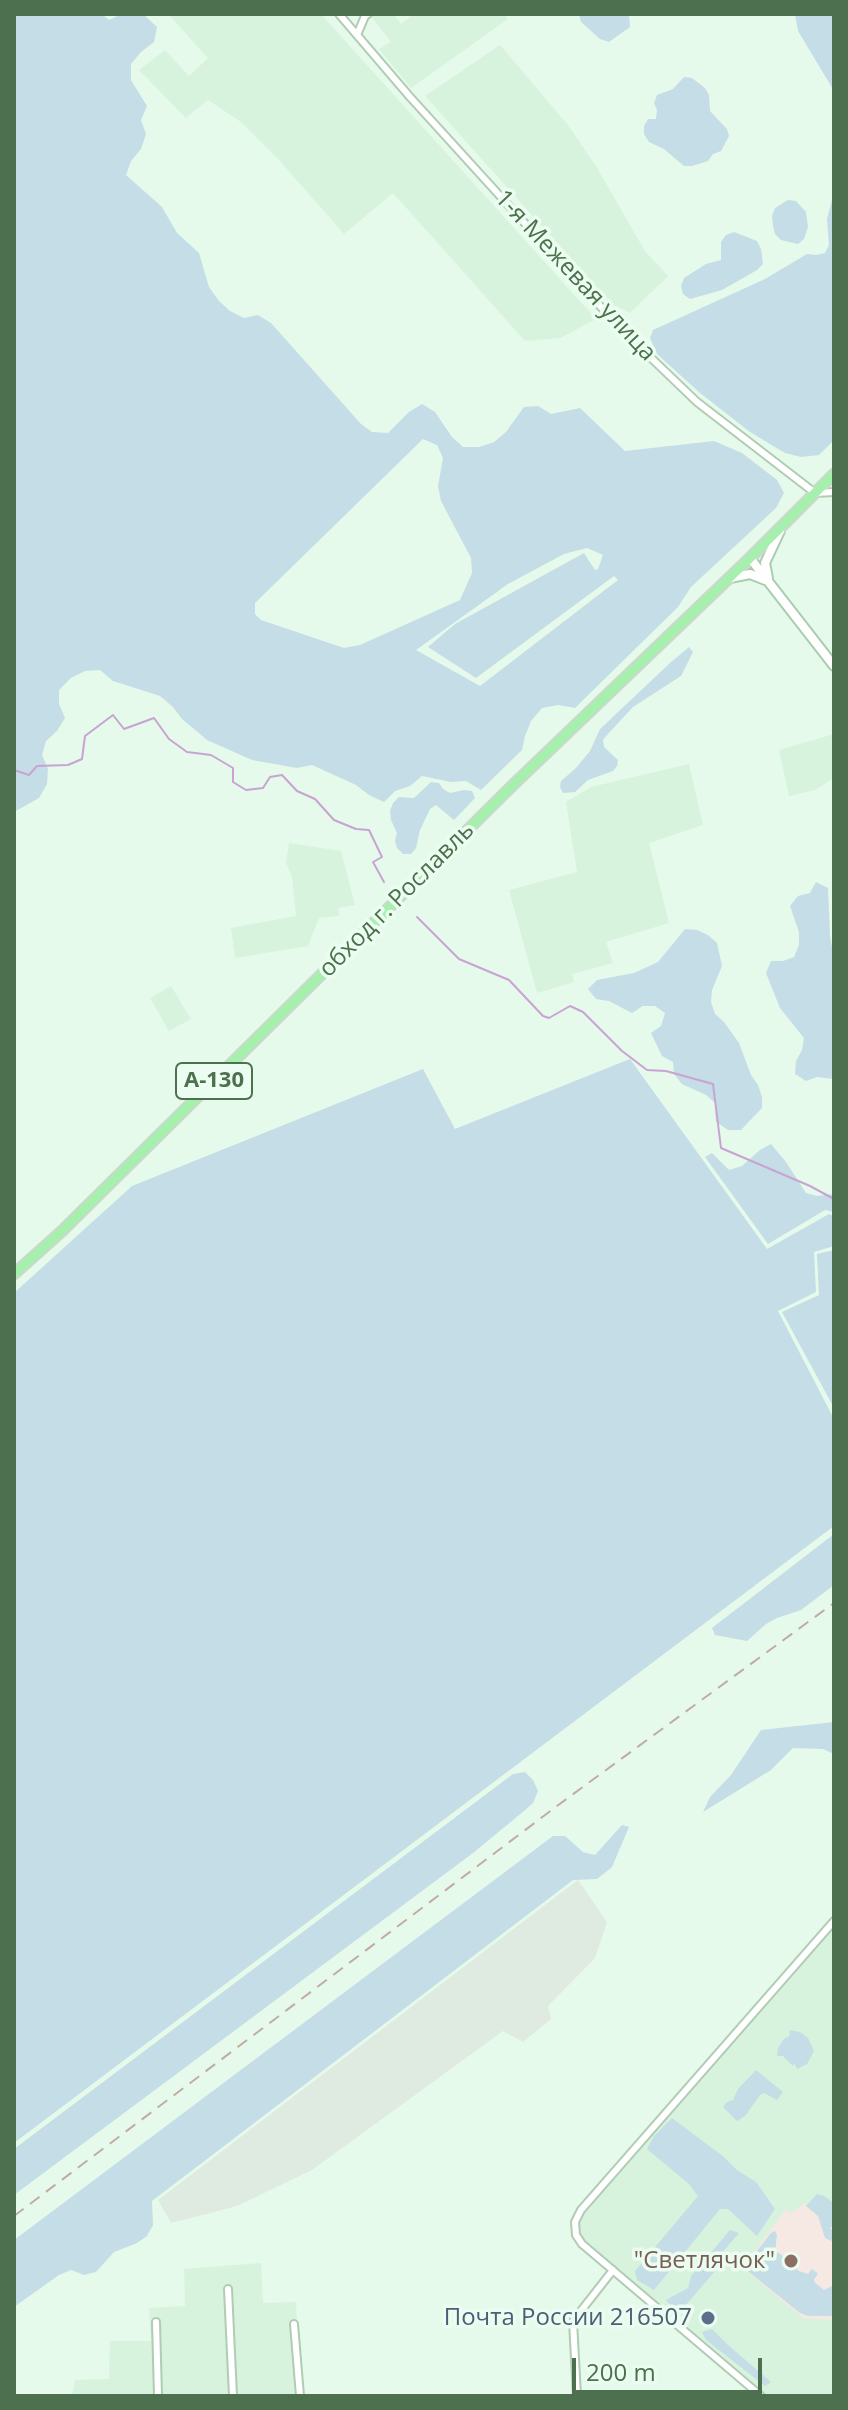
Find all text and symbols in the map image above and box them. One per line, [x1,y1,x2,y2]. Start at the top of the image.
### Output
street label: 1-я Межевая улица [488,185,662,367]
street label: обход г. Рославль [313,816,481,984]
road number: А-130 [176,1063,252,1099]
place label: "Светлячок" [634,2247,775,2275]
marker: "Светлячок" [782,2252,800,2270]
place label: Почта России 216507 [444,2304,692,2332]
marker: Почта России 216507 [699,2309,717,2327]
scale bar [576,2342,766,2392]
text: 200 m [586,2355,656,2388]

